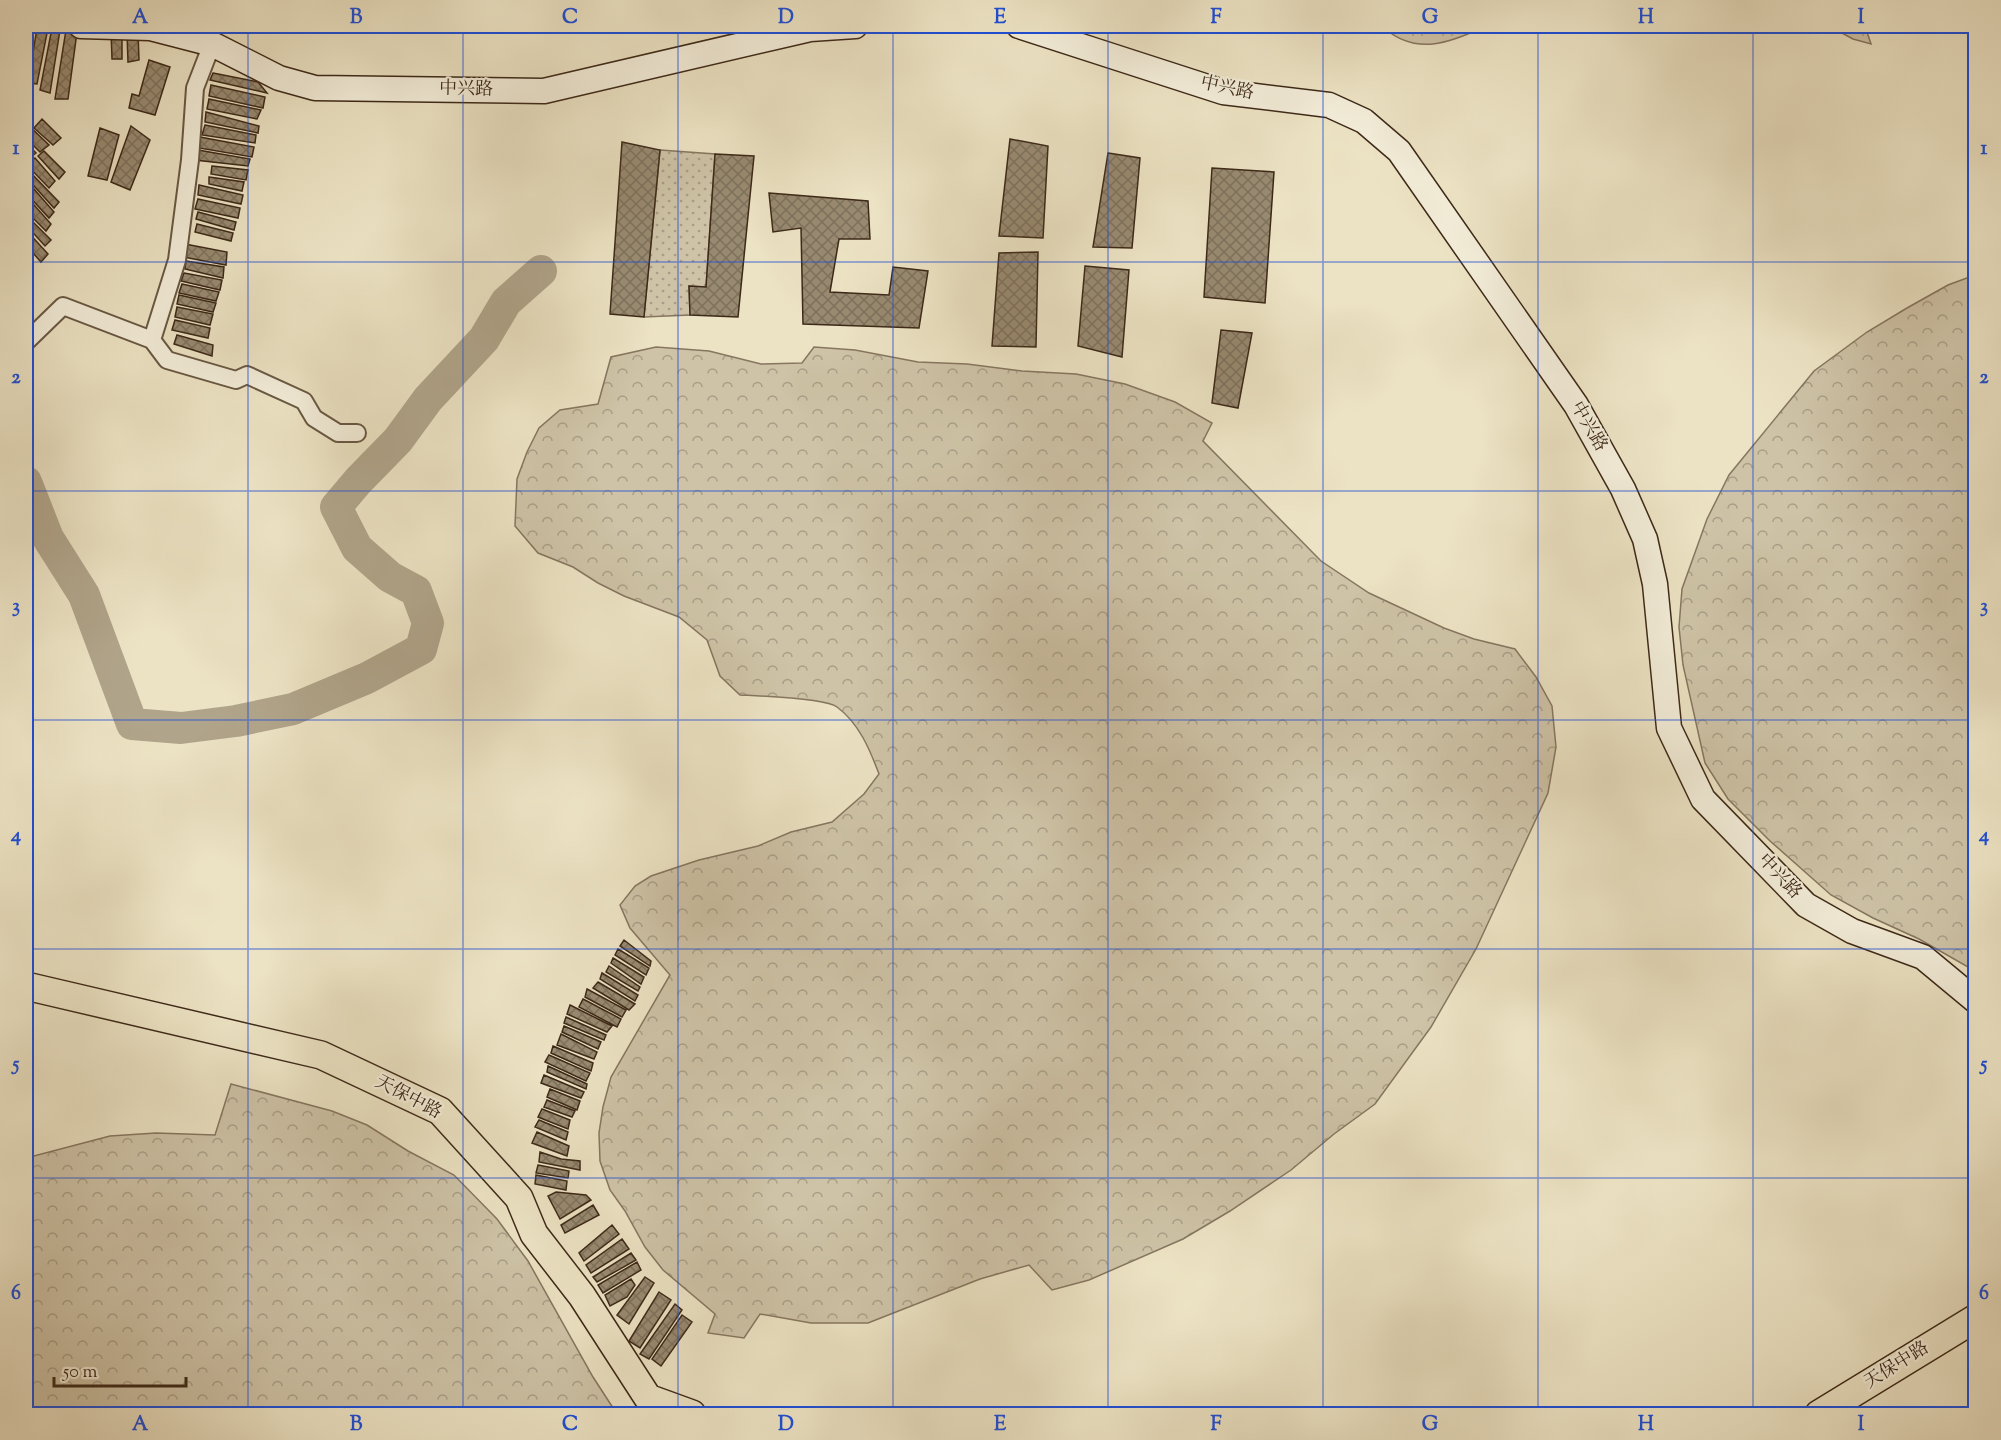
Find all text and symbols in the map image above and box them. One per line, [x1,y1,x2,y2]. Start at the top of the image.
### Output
text: A [132,4,149,33]
text: B [350,4,363,33]
text: C [562,4,578,33]
text: D [778,4,794,33]
text: E [994,4,1007,33]
text: F [1210,4,1222,33]
text: G [1422,4,1439,33]
text: H [1638,4,1654,33]
text: I [1858,4,1865,33]
street label: 中兴路 [1198,71,1256,107]
street label: 中兴路 [439,77,493,103]
text: 1 [13,135,20,164]
text: 1 [1981,135,1988,164]
text: 2 [11,364,21,393]
text: 2 [1979,364,1989,393]
street label: 中兴路 [1563,397,1613,457]
text: 3 [12,593,20,622]
text: 3 [1980,593,1988,622]
text: 4 [10,822,21,851]
text: 4 [1978,822,1989,851]
street label: 中兴路 [1751,848,1807,906]
text: 5 [11,1051,20,1080]
text: 5 [1979,1051,1988,1080]
street label: 天保中路 [370,1070,446,1126]
text: 6 [11,1280,21,1309]
text: 6 [1979,1280,1989,1309]
street label: 天保中路 [1860,1336,1934,1396]
scale bar [54,1350,186,1388]
text: 50 m [62,1360,98,1386]
text: A [132,1411,149,1440]
text: B [350,1411,363,1440]
text: C [562,1411,578,1440]
text: D [778,1411,794,1440]
text: E [994,1411,1007,1440]
text: F [1210,1411,1222,1440]
text: G [1422,1411,1439,1440]
text: H [1638,1411,1654,1440]
text: I [1858,1411,1865,1440]

